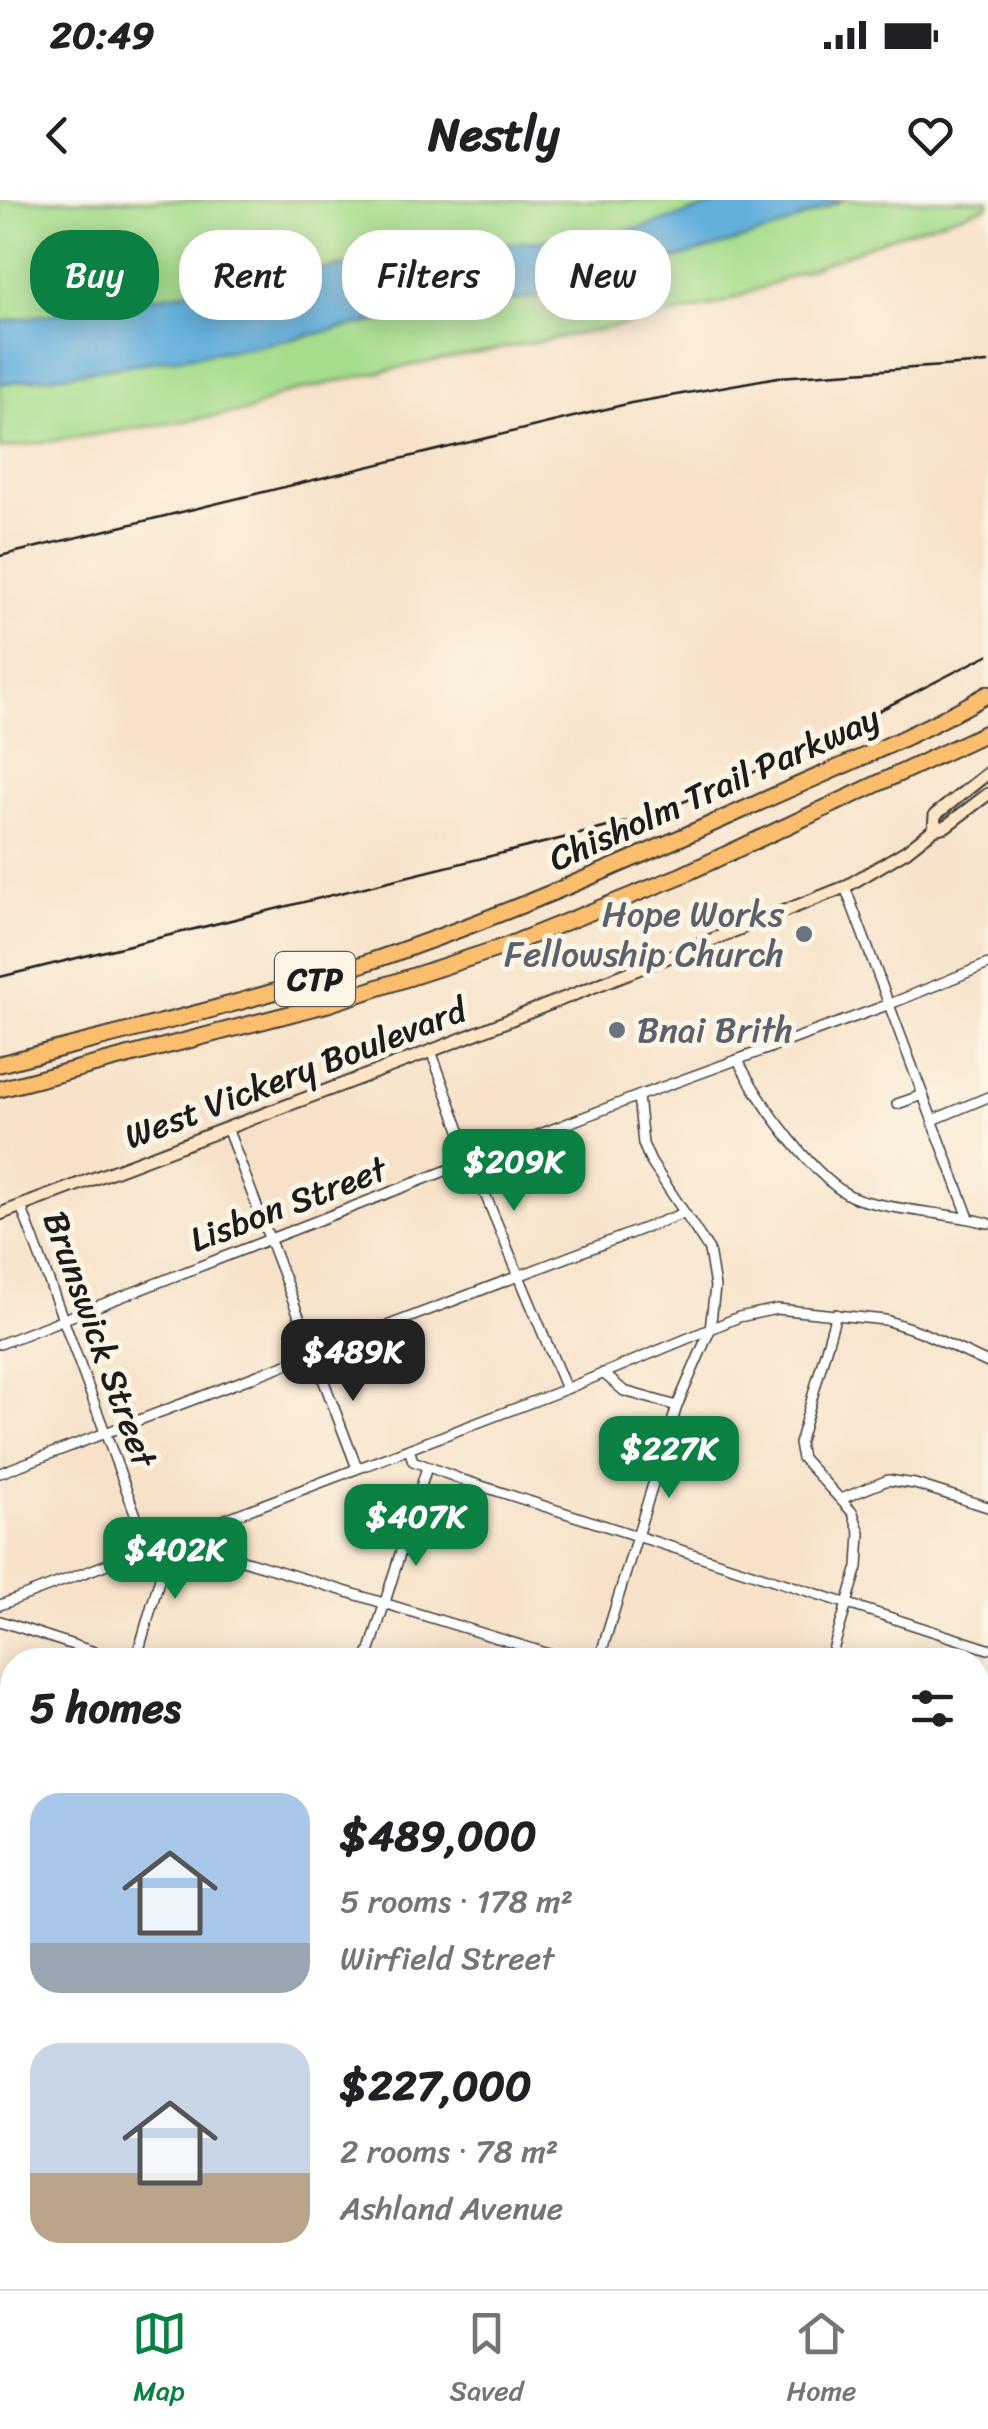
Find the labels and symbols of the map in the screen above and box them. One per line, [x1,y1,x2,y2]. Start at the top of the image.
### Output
street label: Chisholm Trail Parkway [538,687,890,889]
place label: Hope Works Fellowship Church [504,883,785,985]
marker: Hope Works Fellowship Church [793,923,815,945]
road number: CTP [275,952,355,1006]
street label: West Vickery Boulevard [115,978,478,1167]
place label: Bnai Brith [637,999,793,1061]
marker: Bnai Brith [606,1019,628,1041]
pin: $209K [444,1129,584,1214]
street label: Lisbon Street [180,1137,398,1270]
street label: Brunswick Street [25,1202,176,1478]
pin: $489K [283,1319,423,1404]
pin: $227K [599,1416,739,1501]
pin: $407K [346,1484,486,1569]
pin: $402K [105,1517,245,1602]

